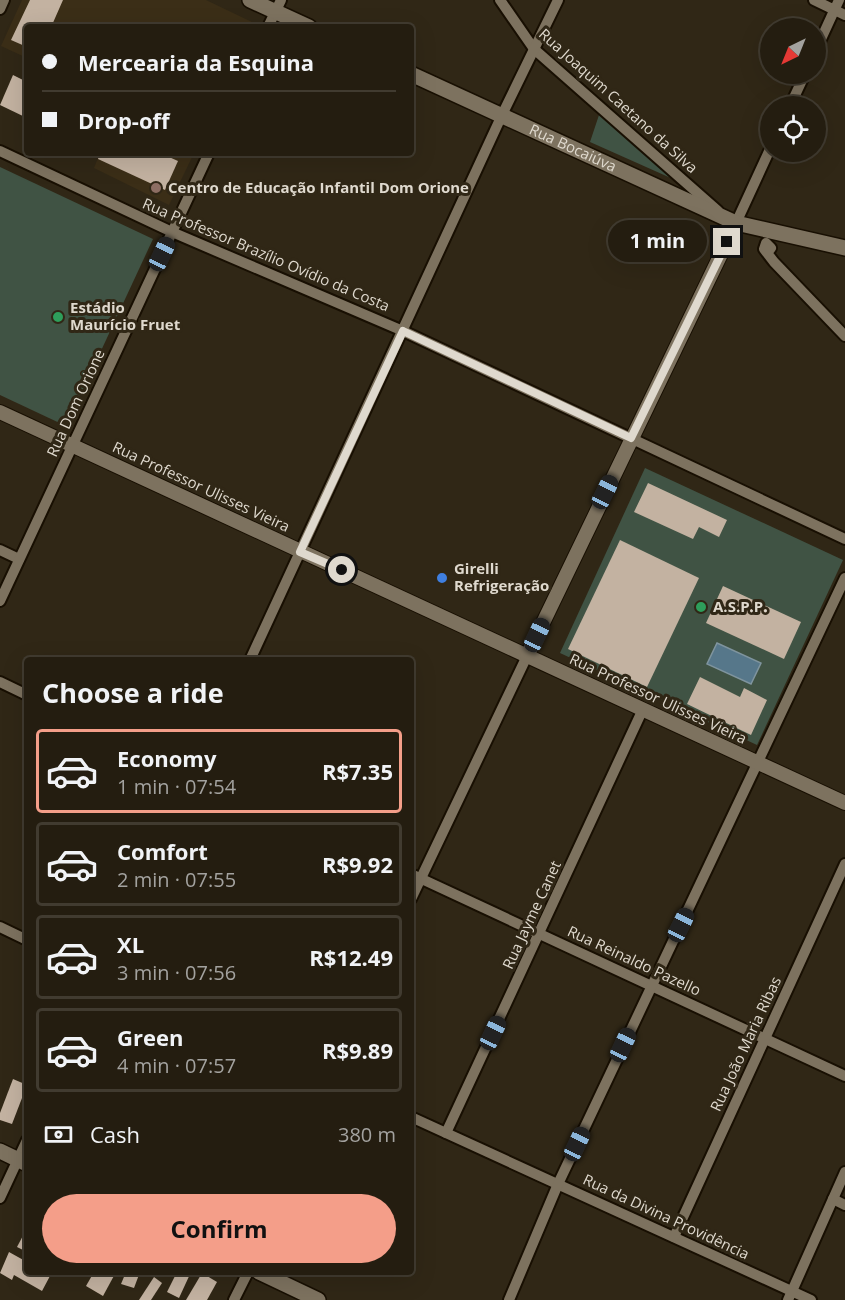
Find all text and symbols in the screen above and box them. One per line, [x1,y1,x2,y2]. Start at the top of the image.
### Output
north arrow [760,18,826,84]
map controls [760,18,826,162]
street label: Rua Joaquim Caetano da Silva [535,24,702,177]
text: Mercearia da Esquina [78,47,314,77]
button: locate [760,96,826,162]
text: Drop-off [78,105,170,135]
street label: Rua Bocaiúva [526,119,620,176]
place label: Centro de Educação Infantil Dom Orione [168,177,469,197]
marker: Centro de Educação Infantil Dom Orione [149,181,163,195]
street label: Rua Professor Brazílio Ovídio da Costa [140,193,393,315]
callout: 1 min [607,221,706,263]
text: 1 min [630,227,685,254]
route end [713,228,740,255]
car [146,234,178,274]
place label: Estádio Maurício Fruet [70,297,181,334]
marker: Estádio Maurício Fruet [51,310,65,324]
street label: Rua Dom Orione [41,346,109,460]
street label: Rua Professor Ulisses Vieira [110,436,293,536]
car [589,472,621,512]
route start [328,556,355,583]
place label: Girelli Refrigeração [454,558,549,595]
marker: Girelli Refrigeração [435,571,449,585]
place label: A.S.P.P. [713,596,768,616]
marker: A.S.P.P. [694,600,708,614]
car [521,615,553,655]
street label: Rua Professor Ulisses Vieira [567,648,750,748]
text: Choose a ride [42,674,224,711]
text: Economy [117,743,216,773]
icon: car [45,744,99,798]
text: R$7.35 [322,756,393,786]
text: 1 min · 07:54 [117,773,236,800]
text: Comfort [117,836,208,866]
icon: car [45,837,99,891]
text: R$9.92 [322,849,393,879]
street label: Rua Jayme Canet [497,857,565,972]
text: 2 min · 07:55 [117,866,236,893]
car [665,905,697,945]
street label: Rua Reinaldo Pazello [564,920,704,1000]
text: XL [117,929,144,959]
icon: car [45,930,99,984]
text: R$12.49 [309,942,393,972]
text: 3 min · 07:56 [117,959,236,986]
street label: Rua João Maria Ribas [705,973,785,1114]
car [477,1013,509,1053]
text: Green [117,1022,183,1052]
icon: car [45,1023,99,1077]
car [607,1025,639,1065]
text: R$9.89 [322,1035,393,1065]
text: 4 min · 07:57 [117,1052,236,1079]
icon: cash [42,1118,75,1151]
text: Cash [90,1119,140,1149]
text: 380 m [338,1121,396,1148]
car [561,1124,593,1164]
street label: Rua da Divina Providência [580,1169,753,1263]
button: Confirm [42,1194,396,1263]

